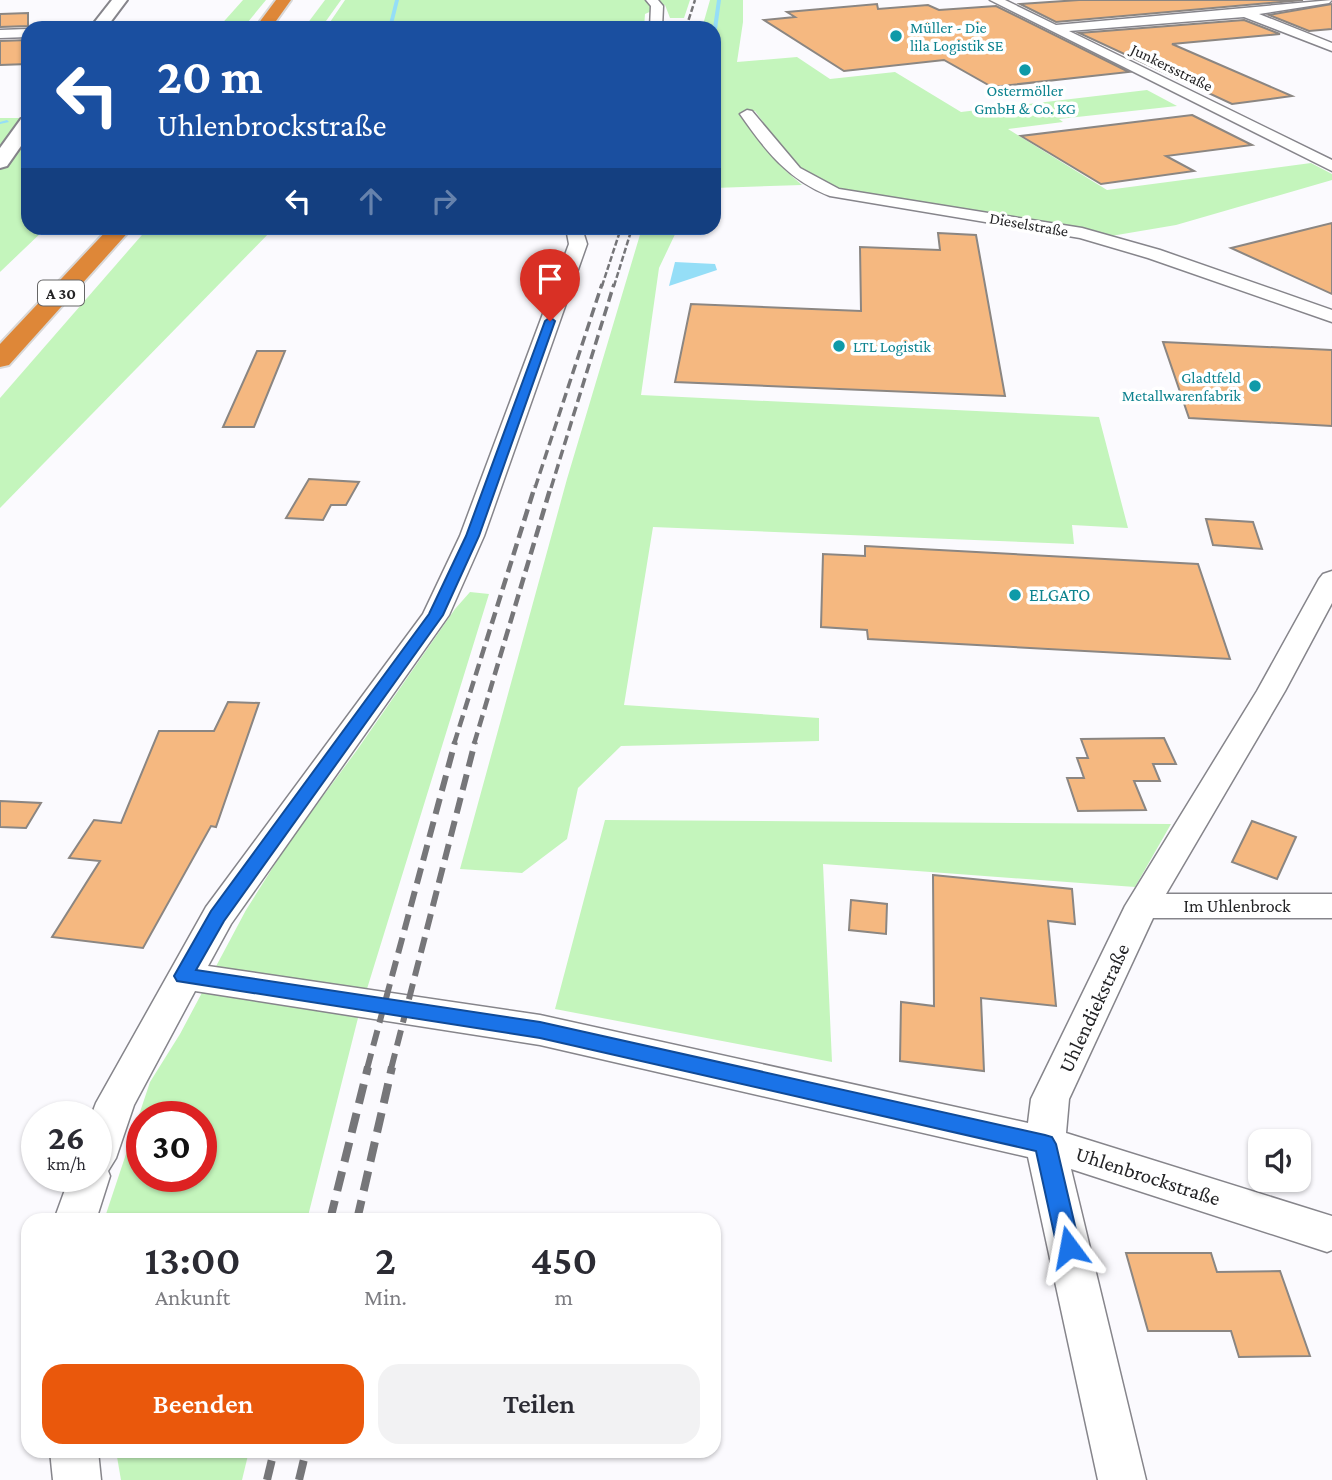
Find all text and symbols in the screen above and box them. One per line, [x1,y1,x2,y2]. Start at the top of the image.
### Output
place label: Müller - Die lila Logistik SE [910,19,1004,55]
marker: Müller - Die lila Logistik SE [888,28,904,44]
street label: Junkersstraße [1126,40,1215,95]
icon: left [42,49,133,140]
text: 20 m [157,49,263,104]
marker: Ostermöller GmbH & Co. KG [1017,62,1033,78]
place label: Ostermöller GmbH & Co. KG [974,82,1076,117]
text: Uhlenbrockstraße [157,107,386,143]
icon: left [279,182,317,220]
icon: ahead [352,182,390,220]
icon: right [425,182,463,220]
street label: Dieselstraße [988,209,1070,240]
pin [520,249,580,321]
icon: arrive [531,260,569,298]
road number: A 30 [38,280,84,306]
marker: LTL Logistik [831,338,847,354]
place label: LTL Logistik [853,338,931,356]
place label: Gladtfeld Metallwarenfabrik [1122,369,1242,404]
marker: Gladtfeld Metallwarenfabrik [1247,378,1263,394]
place label: ELGATO [1029,585,1090,605]
marker: ELGATO [1007,587,1023,603]
street label: Im Uhlenbrock [1183,896,1291,916]
street label: Uhlendiekstraße [1054,940,1134,1076]
speed limit sign: 30 [126,1101,217,1192]
text: 26 [48,1118,85,1157]
map controls [1248,1129,1311,1192]
button: sound [1248,1129,1311,1192]
street label: Uhlenbrockstraße [1073,1141,1223,1211]
text: km/h [47,1154,86,1174]
position arrow [1032,1210,1106,1284]
text: 13:00 [145,1236,240,1283]
text: 2 [375,1236,396,1283]
text: 450 [530,1236,597,1283]
text: Ankunft [155,1284,230,1310]
text: Min. [364,1284,407,1310]
text: m [555,1284,573,1310]
button: Beenden [42,1364,364,1444]
button: Teilen [378,1364,700,1444]

